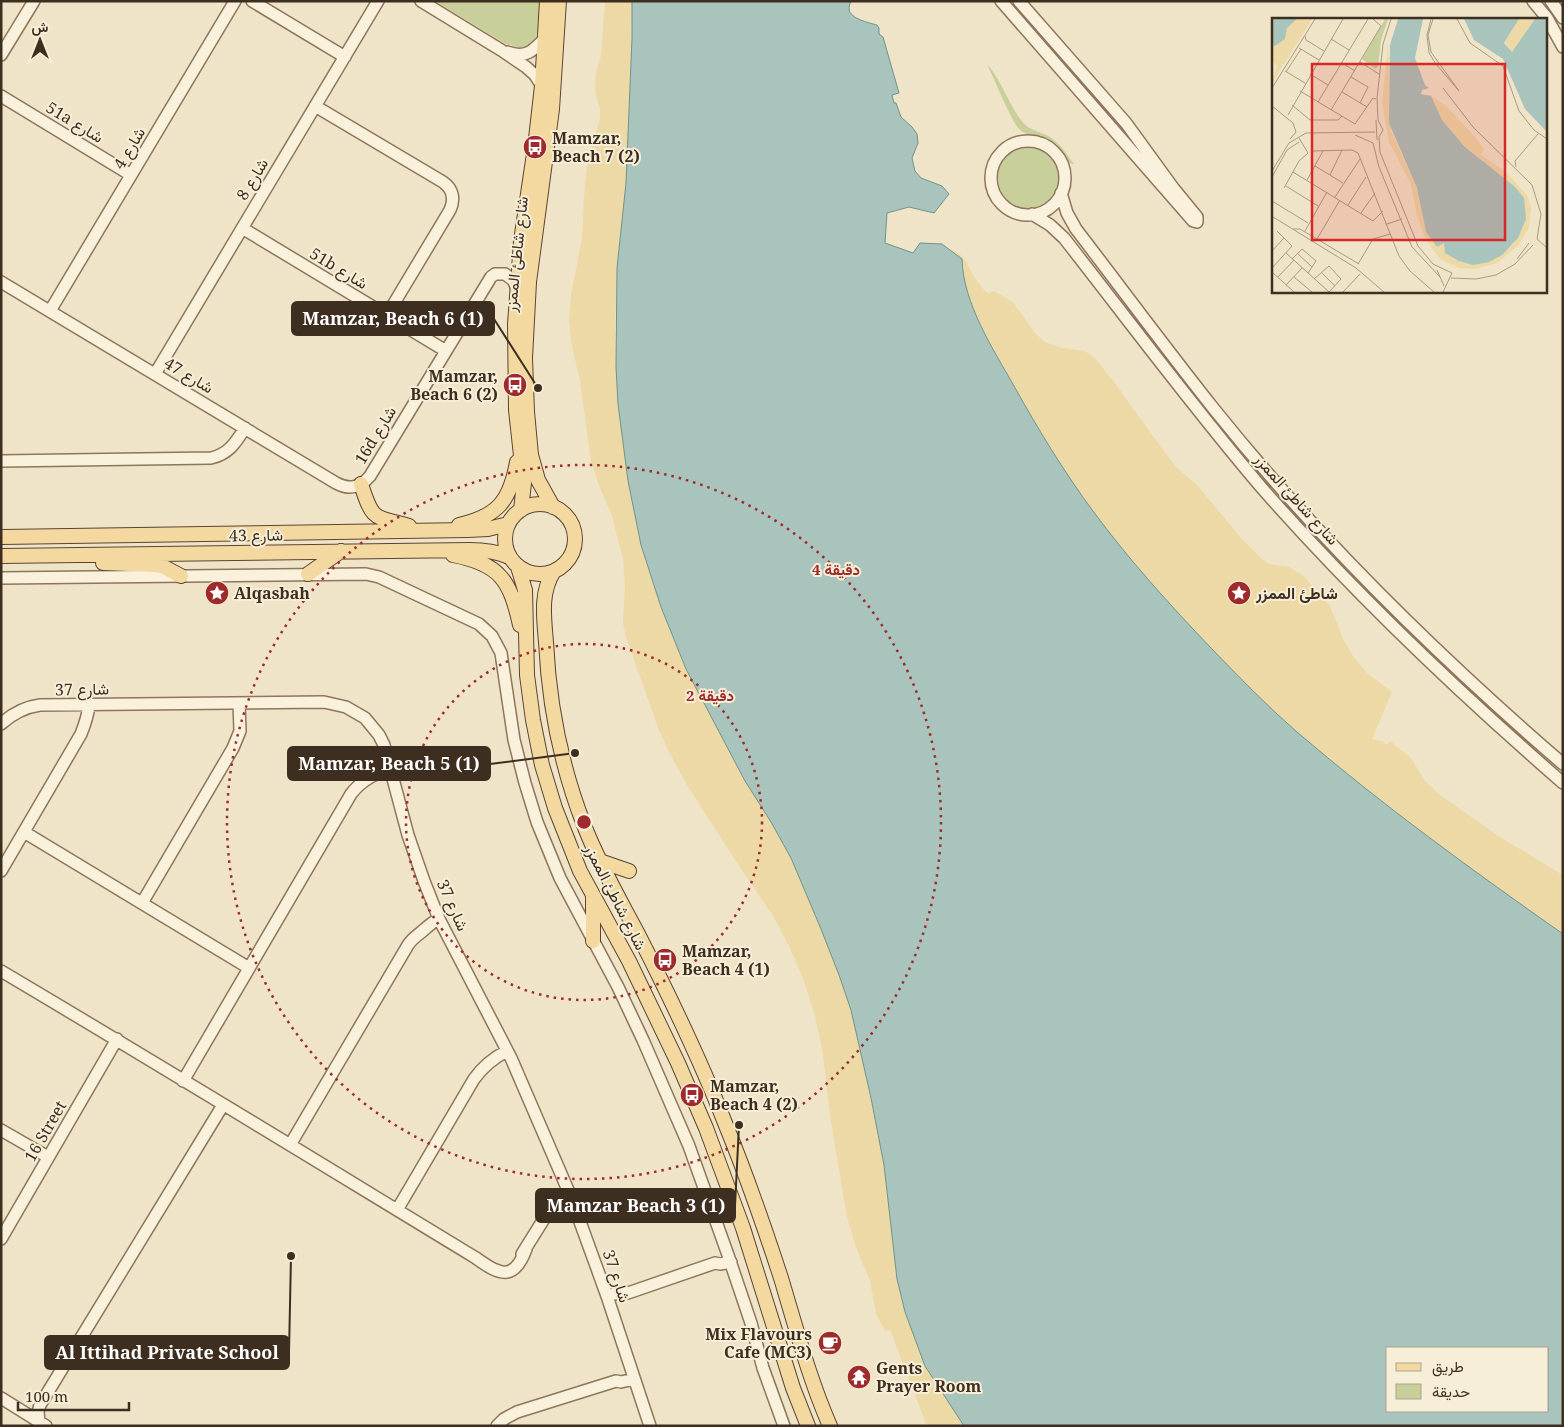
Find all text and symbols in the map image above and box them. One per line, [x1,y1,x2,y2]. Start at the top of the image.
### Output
north arrow [15,15,65,65]
text: ش [32,17,49,36]
inset map [1272,18,1546,292]
street label: 51a شارع [42,96,108,149]
street label: شارع 4 [108,123,151,174]
place label: Mamzar, Beach 7 (2) [552,127,640,167]
bus stop icon: Mamzar, Beach 7 (2) [522,134,548,160]
street label: شارع 8 [231,154,274,205]
street label: شارع شاطئ الممزر [499,195,534,314]
street label: 51b شارع [305,242,372,295]
callout: Mamzar, Beach 6 (1) [292,302,494,335]
text: Mamzar, Beach 6 (1) [302,306,484,330]
street label: شارع 47 [160,352,218,399]
place label: Mamzar, Beach 6 (2) [410,365,498,405]
bus stop icon: Mamzar, Beach 6 (2) [502,372,528,398]
street label: 16d شارع [349,402,402,469]
street label: شارع شاطئ الممزر [1249,448,1344,550]
street label: شارع 43 [229,524,283,547]
text: 4 دقيقة [812,559,860,579]
place icon: Alqasbah [204,580,230,606]
place icon: شاطئ الممزر [1226,580,1252,606]
place label: Alqasbah [234,582,310,604]
place label: شاطئ الممزر [1255,582,1338,604]
street label: شارع 37 [55,678,109,701]
text: 2 دقيقة [686,685,734,705]
callout: Mamzar, Beach 5 (1) [288,747,490,780]
text: Mamzar, Beach 5 (1) [298,751,480,775]
centre of rings [575,813,593,831]
street label: شارع شاطئ الممزر [578,839,652,954]
street label: شارع 37 [431,876,474,935]
place label: Mamzar, Beach 4 (1) [682,940,770,980]
bus stop icon: Mamzar, Beach 4 (1) [652,947,678,973]
place label: Mamzar, Beach 4 (2) [710,1075,798,1115]
bus stop icon: Mamzar, Beach 4 (2) [679,1082,705,1108]
street label: 16 Street [19,1096,71,1165]
callout: Mamzar Beach 3 (1) [536,1189,735,1222]
text: Mamzar Beach 3 (1) [547,1193,725,1217]
street label: شارع 37 [597,1247,636,1306]
place label: Mix Flavours Cafe (MC3) [705,1323,812,1363]
cafe icon: Mix Flavours Cafe (MC3) [817,1330,843,1356]
callout: Al Ittihad Private School [45,1336,289,1369]
text: Al Ittihad Private School [55,1340,279,1364]
legend [1386,1347,1549,1412]
text: طريق [1432,1356,1464,1377]
place label: Gents Prayer Room [876,1357,982,1397]
temple icon: Gents Prayer Room [846,1364,872,1390]
scale bar [18,1380,129,1412]
text: حديقة [1432,1381,1470,1401]
text: 100 m [25,1386,68,1406]

